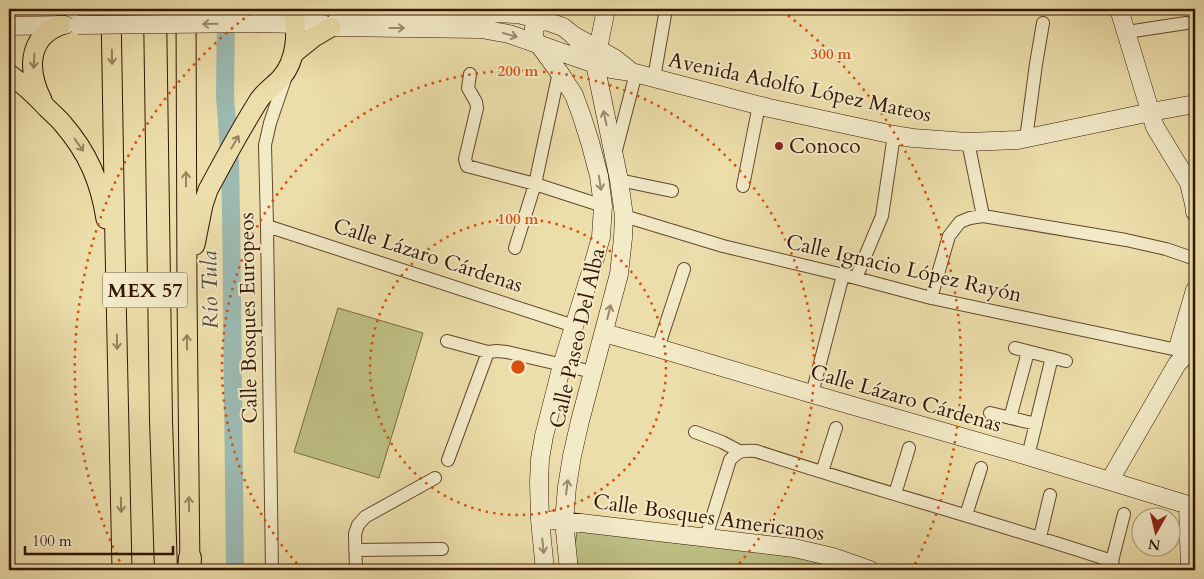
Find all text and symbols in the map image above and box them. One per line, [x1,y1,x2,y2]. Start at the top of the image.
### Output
one-way arrow [202,19,218,29]
one-way arrow [388,23,404,33]
one-way arrow [502,31,518,41]
text: 300 m [811,44,852,64]
street label: Avenida Adolfo López Mateos [666,45,934,130]
one-way arrow [107,49,117,65]
one-way arrow [29,53,38,69]
text: 200 m [498,61,539,81]
one-way arrow [600,110,609,126]
place label: Conoco [789,132,861,161]
one-way arrow [231,135,241,149]
one-way arrow [74,137,84,151]
marker: Conoco [773,140,785,152]
one-way arrow [181,171,191,188]
one-way arrow [595,174,605,190]
text: 100 m [498,209,539,229]
street label: Calle Lázaro Cárdenas [329,211,526,300]
street label: Calle Bosques Europeos [232,212,265,424]
street label: Calle Ignacio López Rayón [783,227,1025,310]
street label: Calle Paseo Del Alba [543,245,612,431]
water label: Río Tula [194,250,226,329]
road number: MEX 57 [102,272,188,308]
one-way arrow [605,305,615,321]
one-way arrow [112,334,122,350]
one-way arrow [182,334,192,350]
street label: Calle Lázaro Cárdenas [807,357,1005,440]
centre of rings [509,358,527,376]
one-way arrow [562,479,572,495]
street label: Calle Bosques Americanos [591,487,827,548]
one-way arrow [116,496,126,513]
one-way arrow [184,496,194,512]
north arrow [1132,506,1182,556]
scale bar [25,524,172,556]
text: 100 m [32,531,72,551]
text: N [1147,534,1162,555]
one-way arrow [538,538,548,554]

